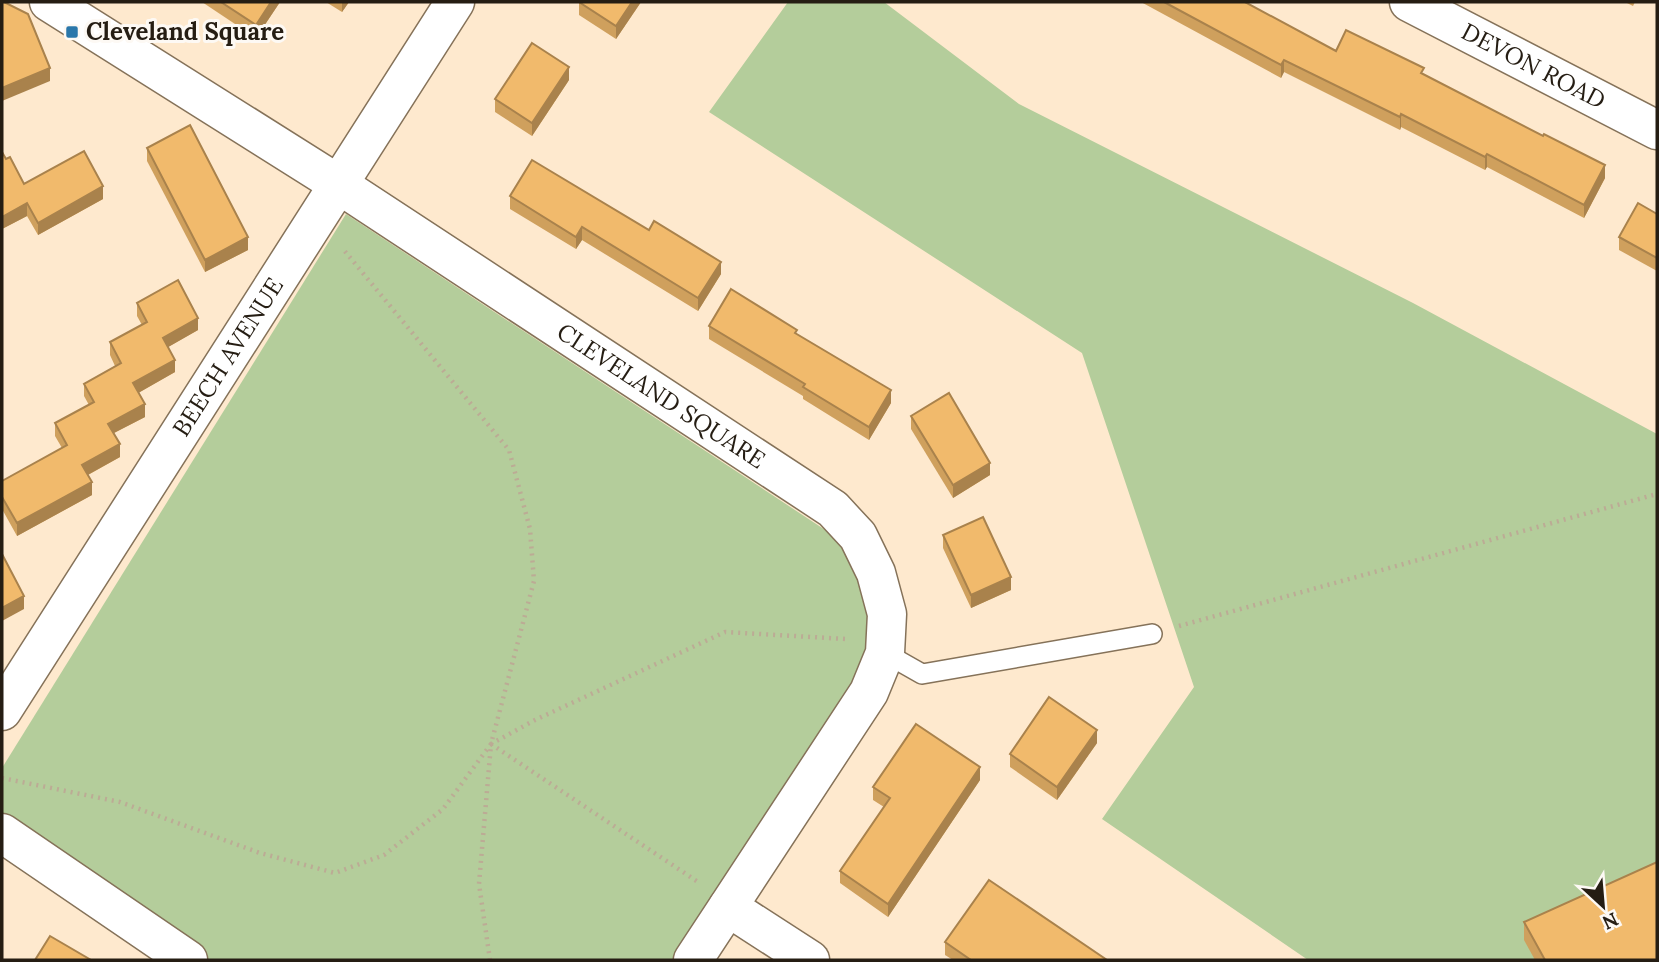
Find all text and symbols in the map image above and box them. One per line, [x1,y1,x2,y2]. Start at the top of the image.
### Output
place label: Cleveland Square [86,16,284,47]
street label: DEVON ROAD [1456,16,1611,116]
marker: Cleveland Square [64,24,80,40]
street label: BEECH AVENUE [166,272,290,442]
street label: CLEVELAND SQUARE [551,316,771,475]
north arrow [1568,871,1638,941]
text: N [1598,907,1622,935]

